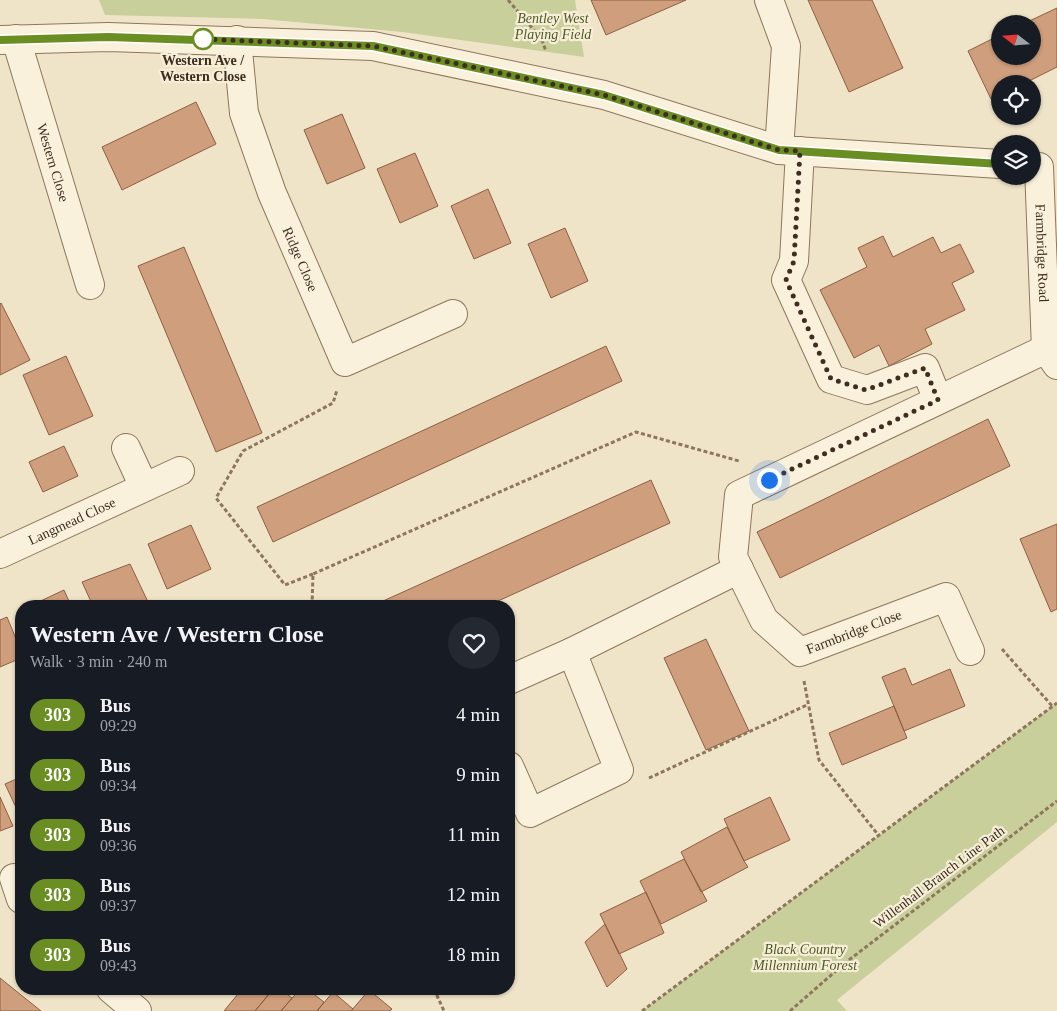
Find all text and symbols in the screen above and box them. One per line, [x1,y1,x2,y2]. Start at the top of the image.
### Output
park label: Bentley West Playing Field [514,11,592,42]
north arrow [991,15,1041,65]
map controls [991,15,1041,185]
marker: Western Ave / Western Close [192,28,214,50]
place label: Western Ave / Western Close [160,53,246,84]
button: locate [991,75,1041,125]
street label: Western Close [34,122,72,203]
button: layers [991,135,1041,185]
street label: Farmbridge Road [1033,203,1052,302]
street label: Ridge Close [280,224,321,294]
your location [757,468,782,493]
street label: Langmead Close [26,494,118,548]
street label: Farmbridge Close [804,607,904,657]
button: heart [448,617,500,669]
text: Western Ave / Western Close [30,621,324,647]
text: Walk · 3 min · 240 m [30,653,167,670]
text: Bus [100,695,131,716]
text: 4 min [456,704,500,725]
text: 303 [44,705,71,725]
text: 09:29 [100,717,136,734]
text: Bus [100,755,131,776]
text: 9 min [456,764,500,785]
text: 303 [44,765,71,785]
text: 09:34 [100,777,136,794]
text: Bus [100,815,131,836]
street label: Willenhall Branch Line Path [871,823,1007,931]
text: 11 min [447,824,500,845]
text: 303 [44,825,71,845]
text: 09:36 [100,837,136,854]
text: Bus [100,875,131,896]
text: 12 min [447,884,500,905]
text: 303 [44,885,71,905]
text: 09:37 [100,897,136,914]
text: Bus [100,935,131,956]
park label: Black Country Millennium Forest [752,942,858,973]
text: 18 min [447,944,500,965]
text: 303 [44,945,71,965]
text: 09:43 [100,957,136,974]

